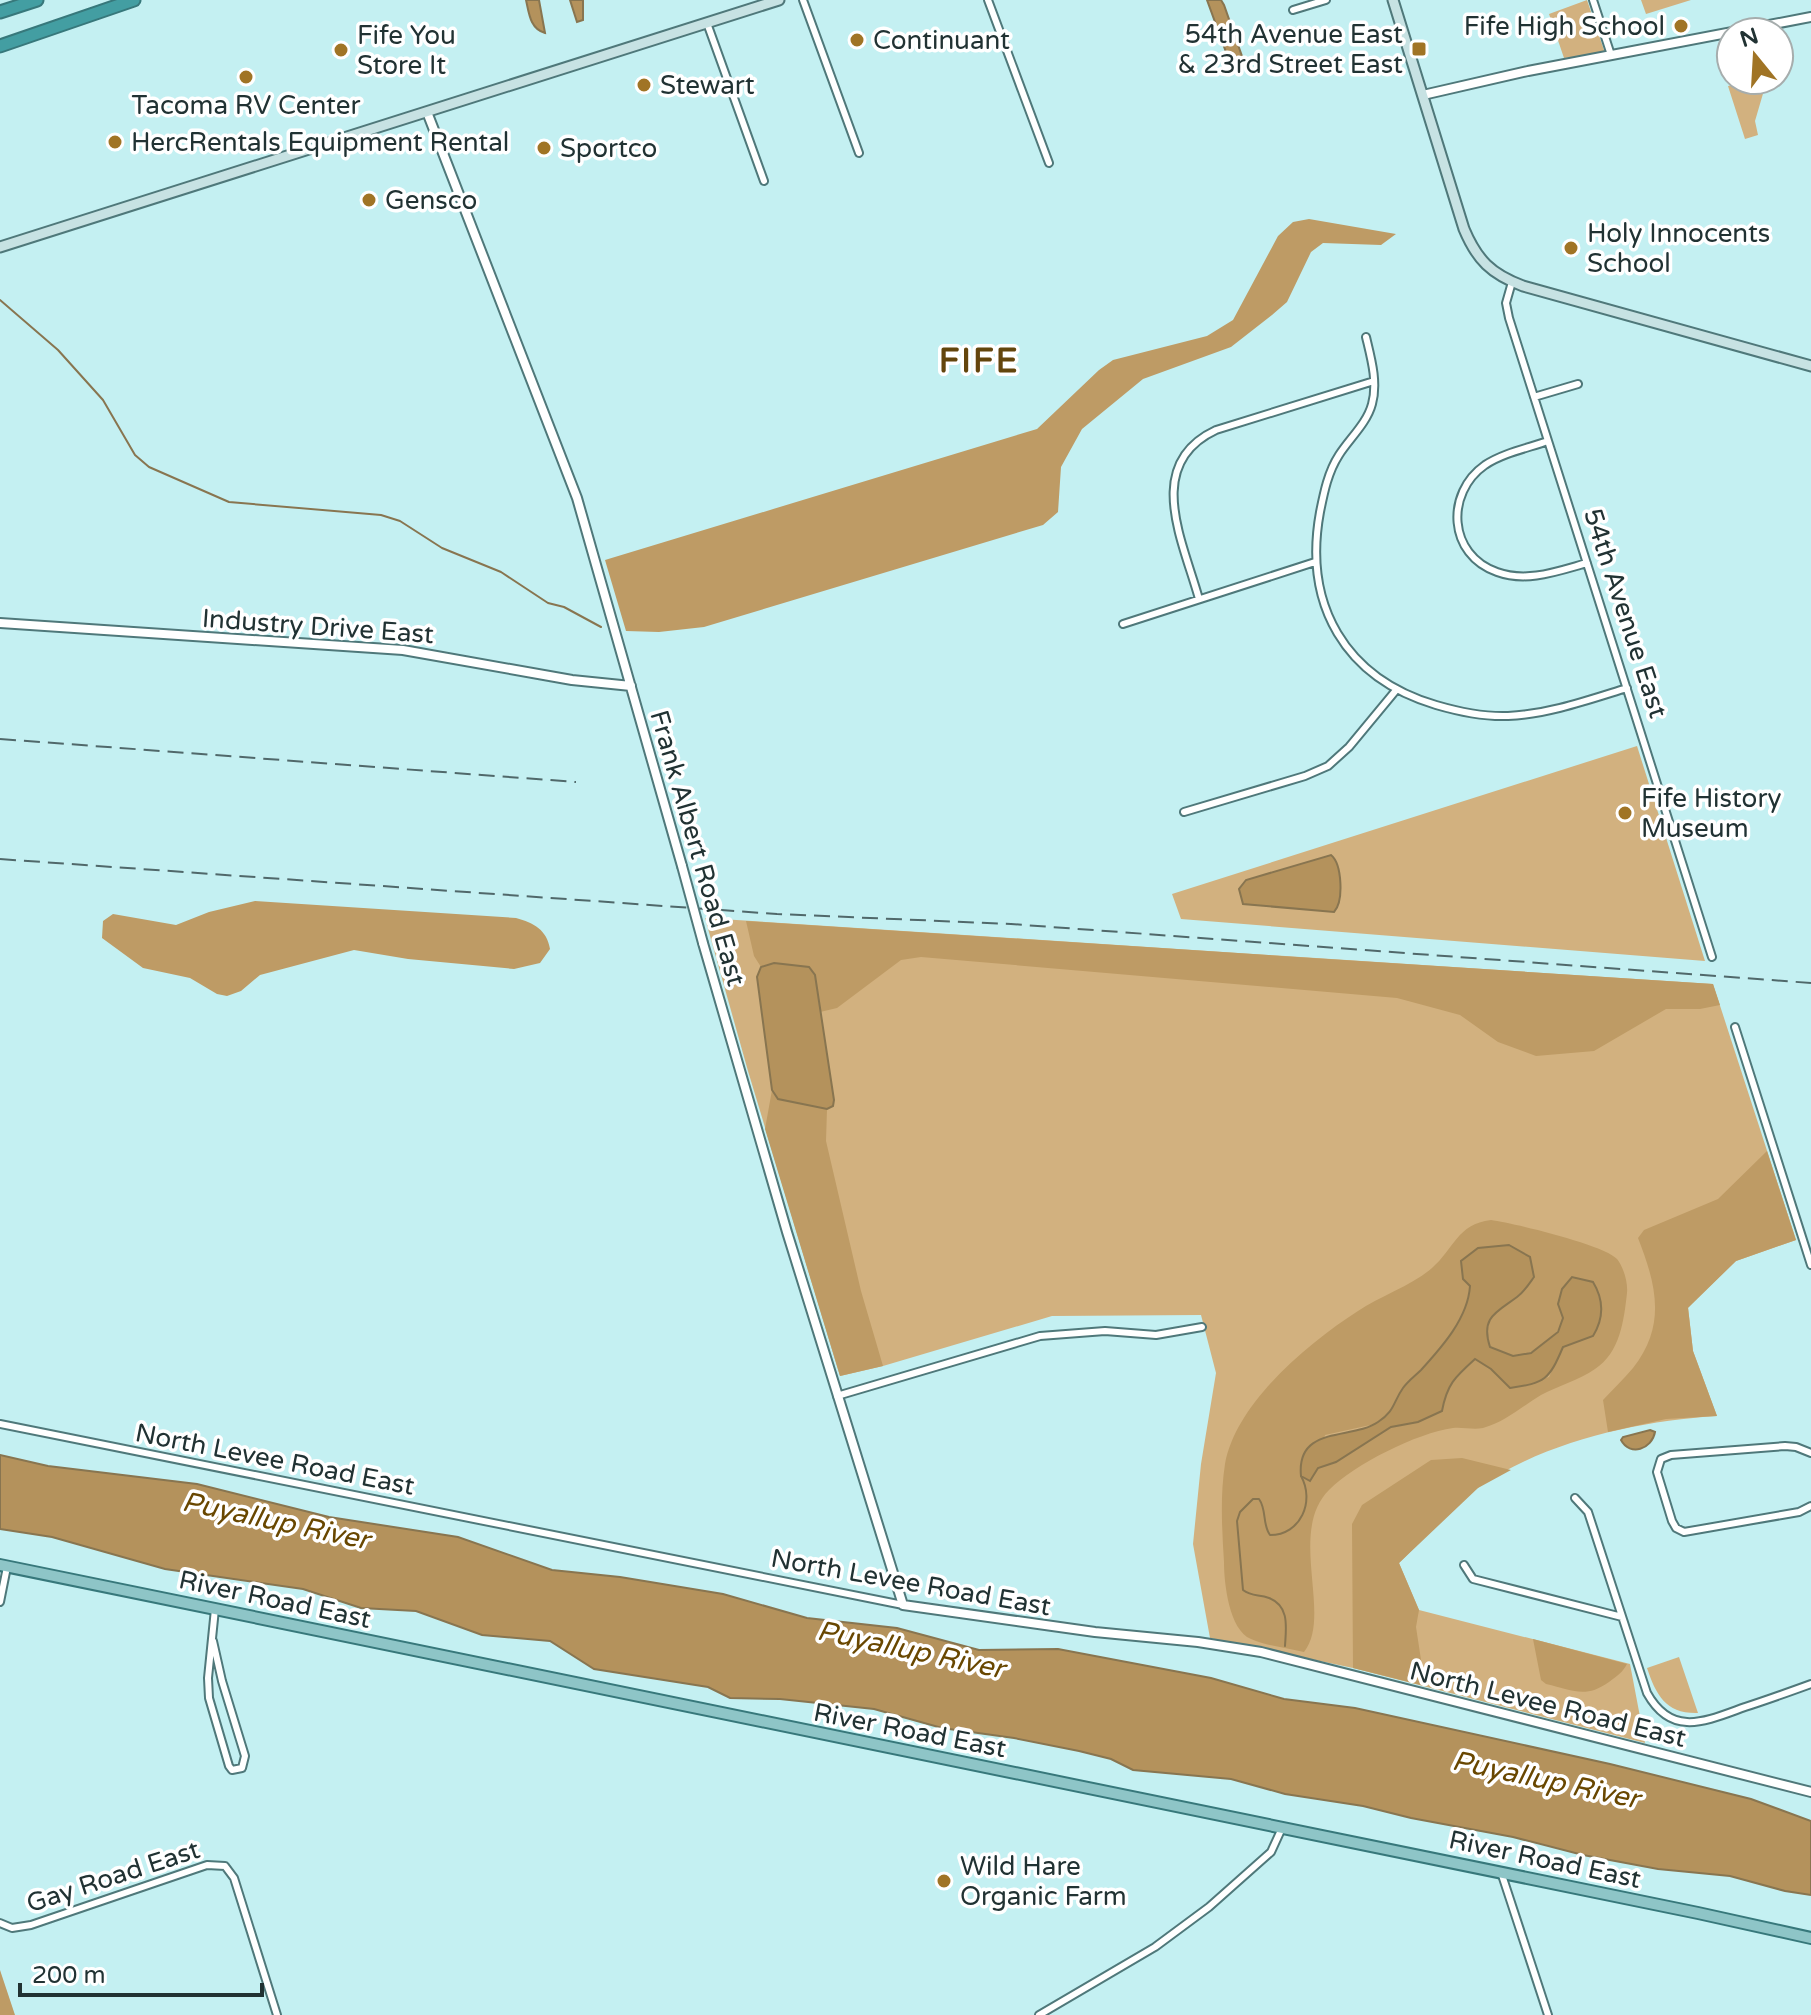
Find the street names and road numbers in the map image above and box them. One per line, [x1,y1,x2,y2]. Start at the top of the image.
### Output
street label: 54th Avenue East [1577,505,1674,722]
street label: Industry Drive East [201,603,435,650]
street label: Frank Albert Road East [643,707,752,990]
street label: North Levee Road East [133,1417,417,1502]
street label: North Levee Road East [769,1543,1053,1622]
street label: River Road East [176,1564,374,1635]
street label: North Levee Road East [1407,1655,1689,1754]
street label: River Road East [811,1697,1009,1764]
street label: River Road East [1446,1824,1644,1895]
street label: Gay Road East [23,1834,204,1919]

